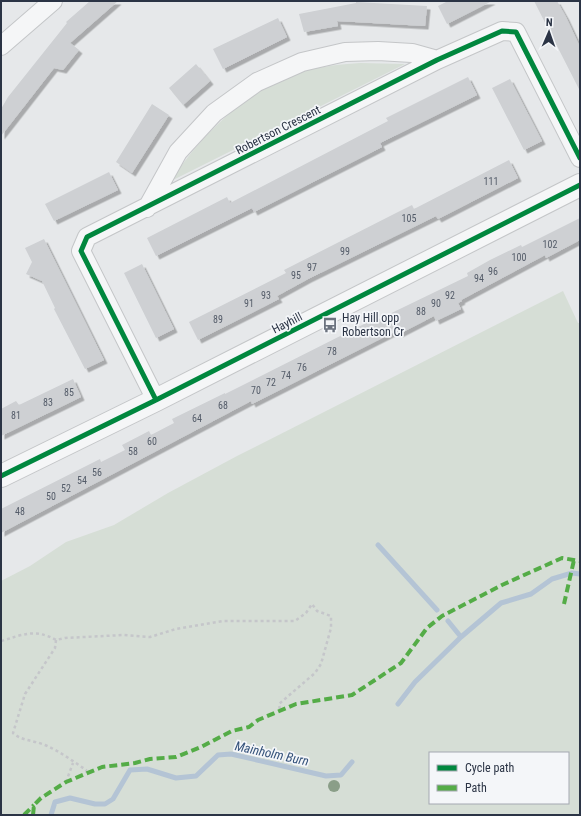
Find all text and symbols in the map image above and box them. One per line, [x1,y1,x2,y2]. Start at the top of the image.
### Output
north arrow [529,12,569,52]
text: N [546,16,553,29]
street label: Robertson Crescent [233,102,323,157]
house number: 111 [484,176,498,187]
house number: 105 [402,213,416,224]
house number: 102 [543,239,557,250]
house number: 99 [340,246,350,257]
house number: 100 [512,252,526,263]
house number: 97 [307,262,317,273]
house number: 96 [488,266,498,277]
house number: 95 [291,270,301,281]
house number: 94 [474,273,484,284]
house number: 93 [261,290,271,301]
house number: 92 [445,290,455,301]
house number: 91 [244,298,254,309]
house number: 90 [431,298,441,309]
house number: 88 [416,306,426,317]
street label: Hayhill [269,309,305,337]
place label: Hay Hill opp Robertson Cr [342,311,404,339]
house number: 89 [213,314,223,325]
bus stop icon: Hay Hill opp Robertson Cr [321,316,339,334]
house number: 78 [327,346,337,357]
house number: 76 [297,362,307,373]
house number: 74 [281,370,291,381]
house number: 72 [266,377,276,388]
house number: 70 [251,385,261,396]
house number: 85 [64,387,74,398]
house number: 83 [43,397,53,408]
house number: 68 [218,400,228,411]
house number: 81 [11,410,21,421]
house number: 64 [192,413,202,424]
house number: 60 [147,436,157,447]
house number: 58 [128,446,138,457]
house number: 56 [92,467,102,478]
house number: 54 [77,475,87,486]
house number: 52 [61,483,71,494]
house number: 50 [46,491,56,502]
house number: 48 [15,506,25,517]
water label: Mainholm Burn [234,738,310,769]
legend [429,752,569,804]
text: Cycle path [465,761,515,775]
text: Path [465,781,487,795]

